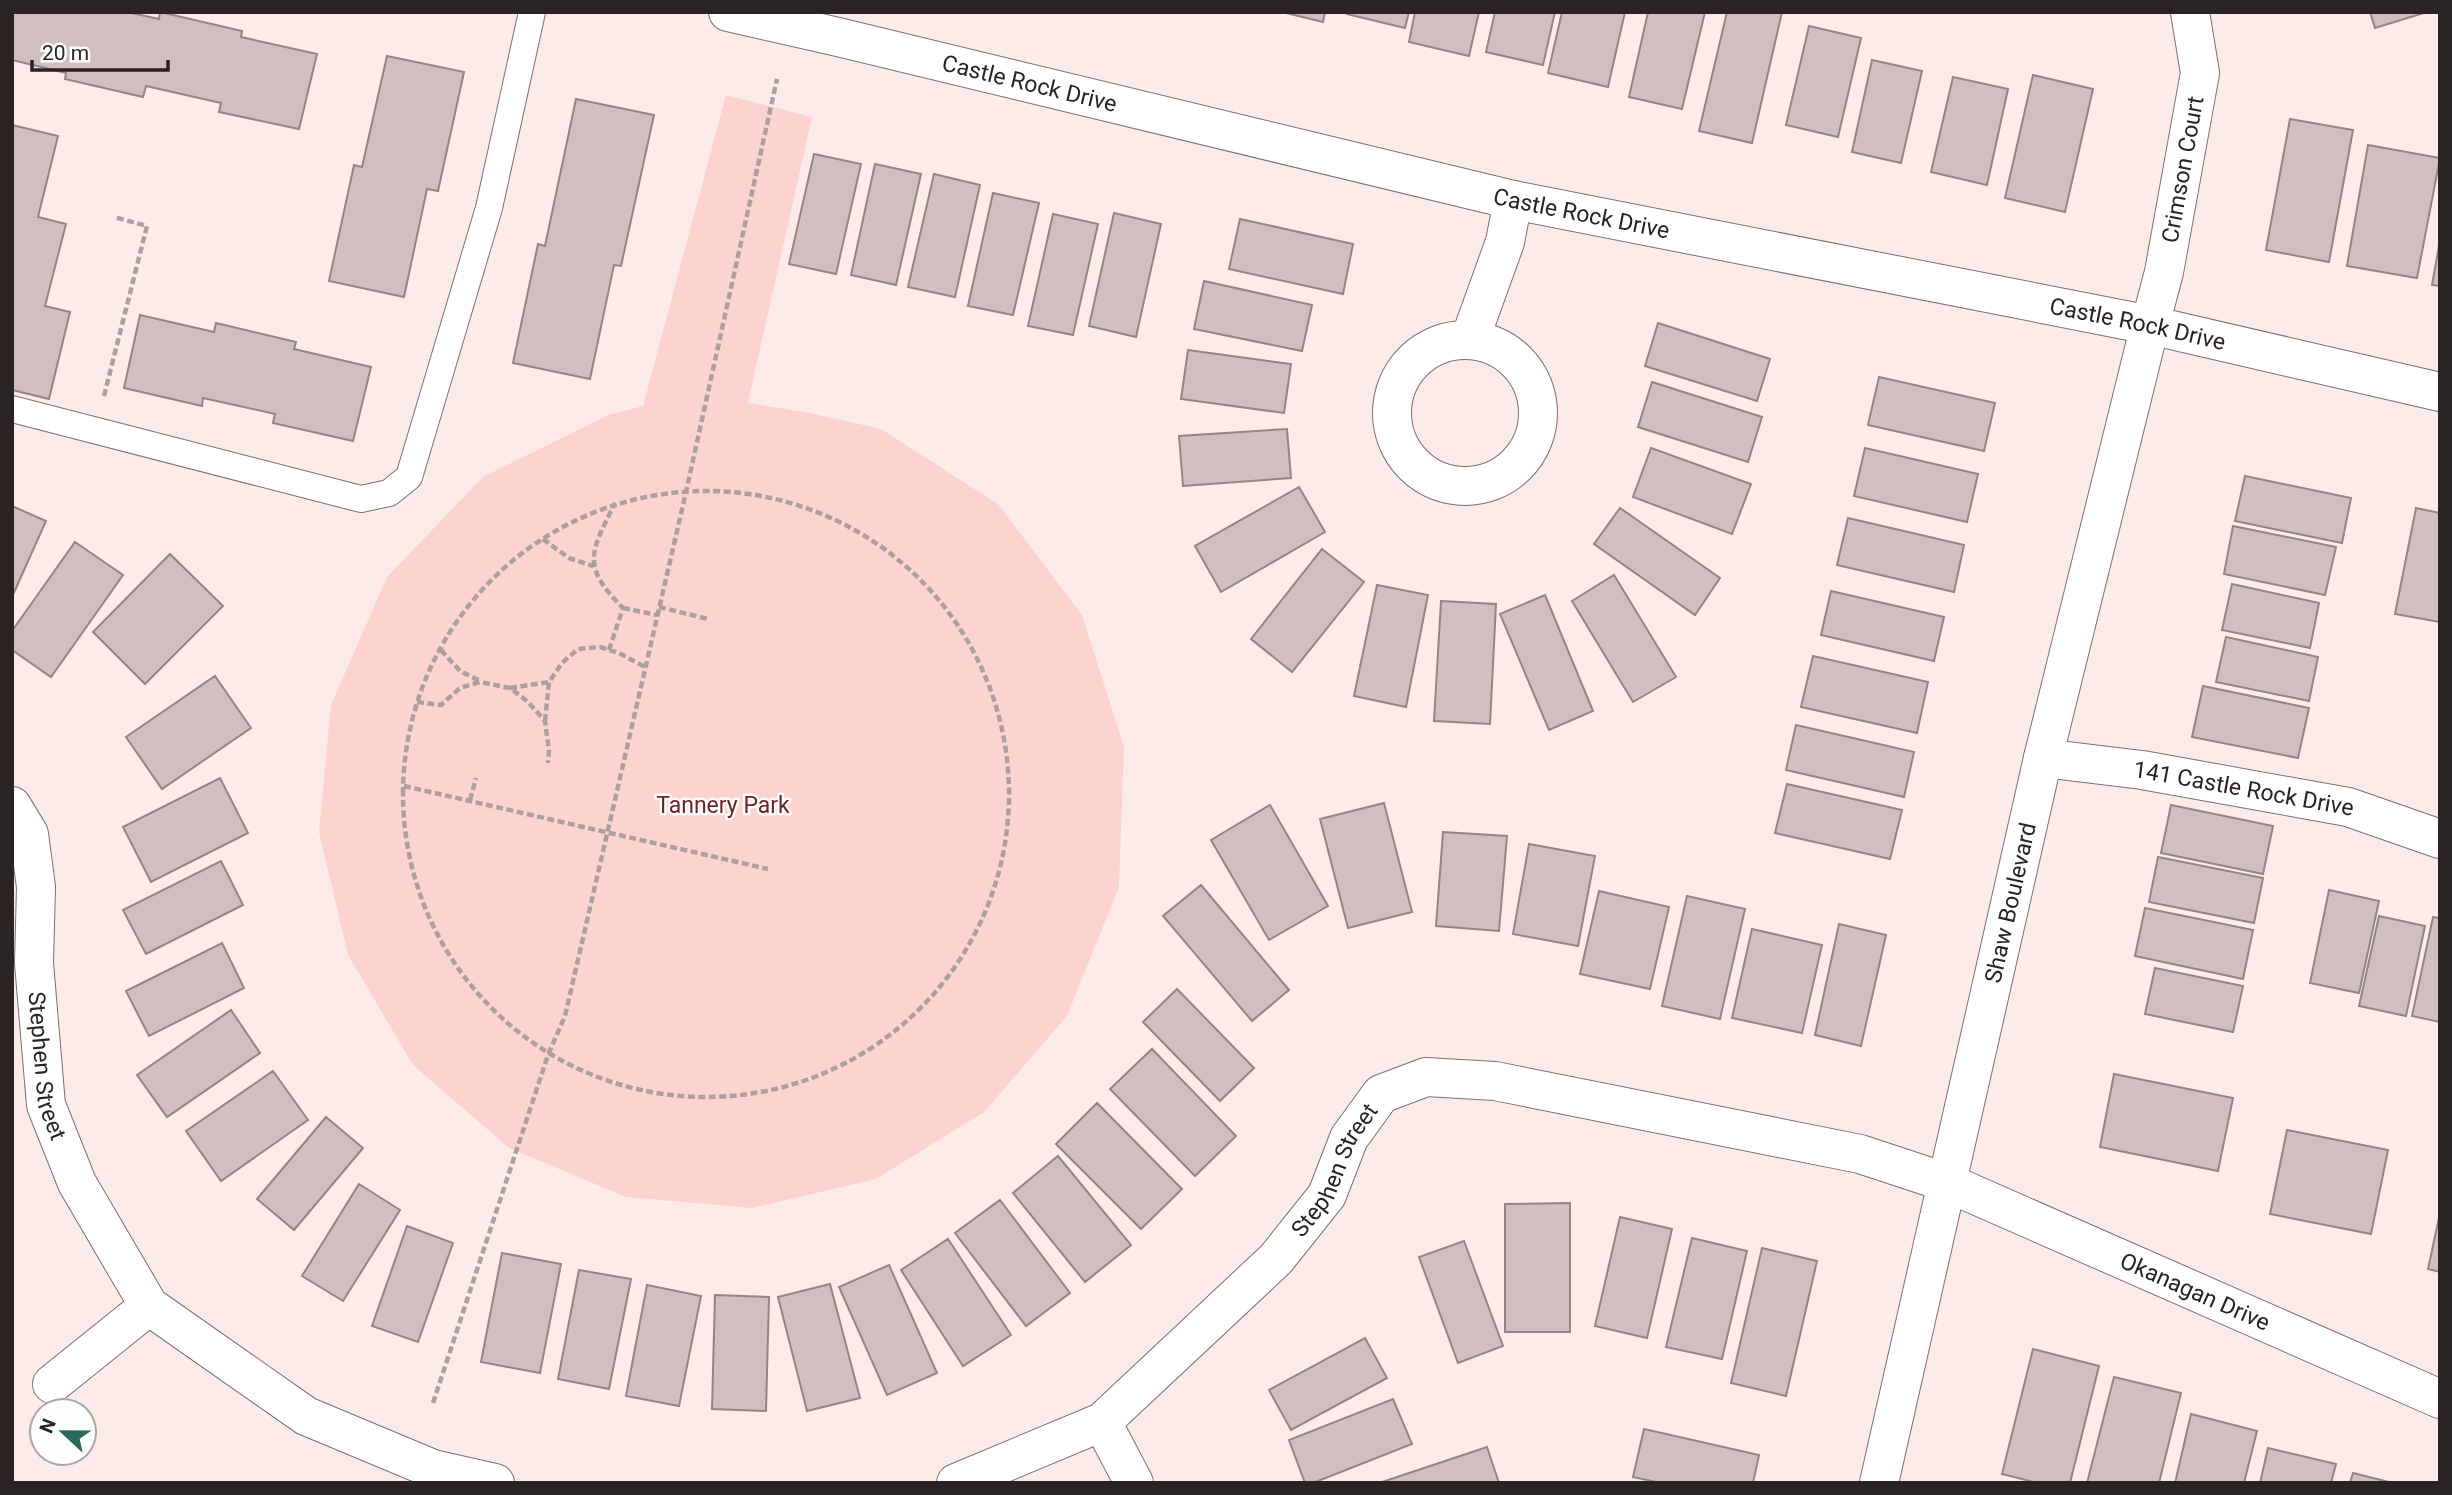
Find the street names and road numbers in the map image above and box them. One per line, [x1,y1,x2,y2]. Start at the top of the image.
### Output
street label: Castle Rock Drive [939,50,1120,118]
street label: Crimson Court [2157,94,2210,245]
street label: Castle Rock Drive [1491,183,1672,244]
street label: Castle Rock Drive [2047,293,2228,356]
street label: 141 Castle Rock Drive [2132,756,2356,822]
street label: Shaw Boulevard [1980,820,2042,986]
street label: Stephen Street [22,990,72,1144]
street label: Stephen Street [1286,1098,1384,1243]
street label: Okanagan Drive [2116,1247,2274,1337]

